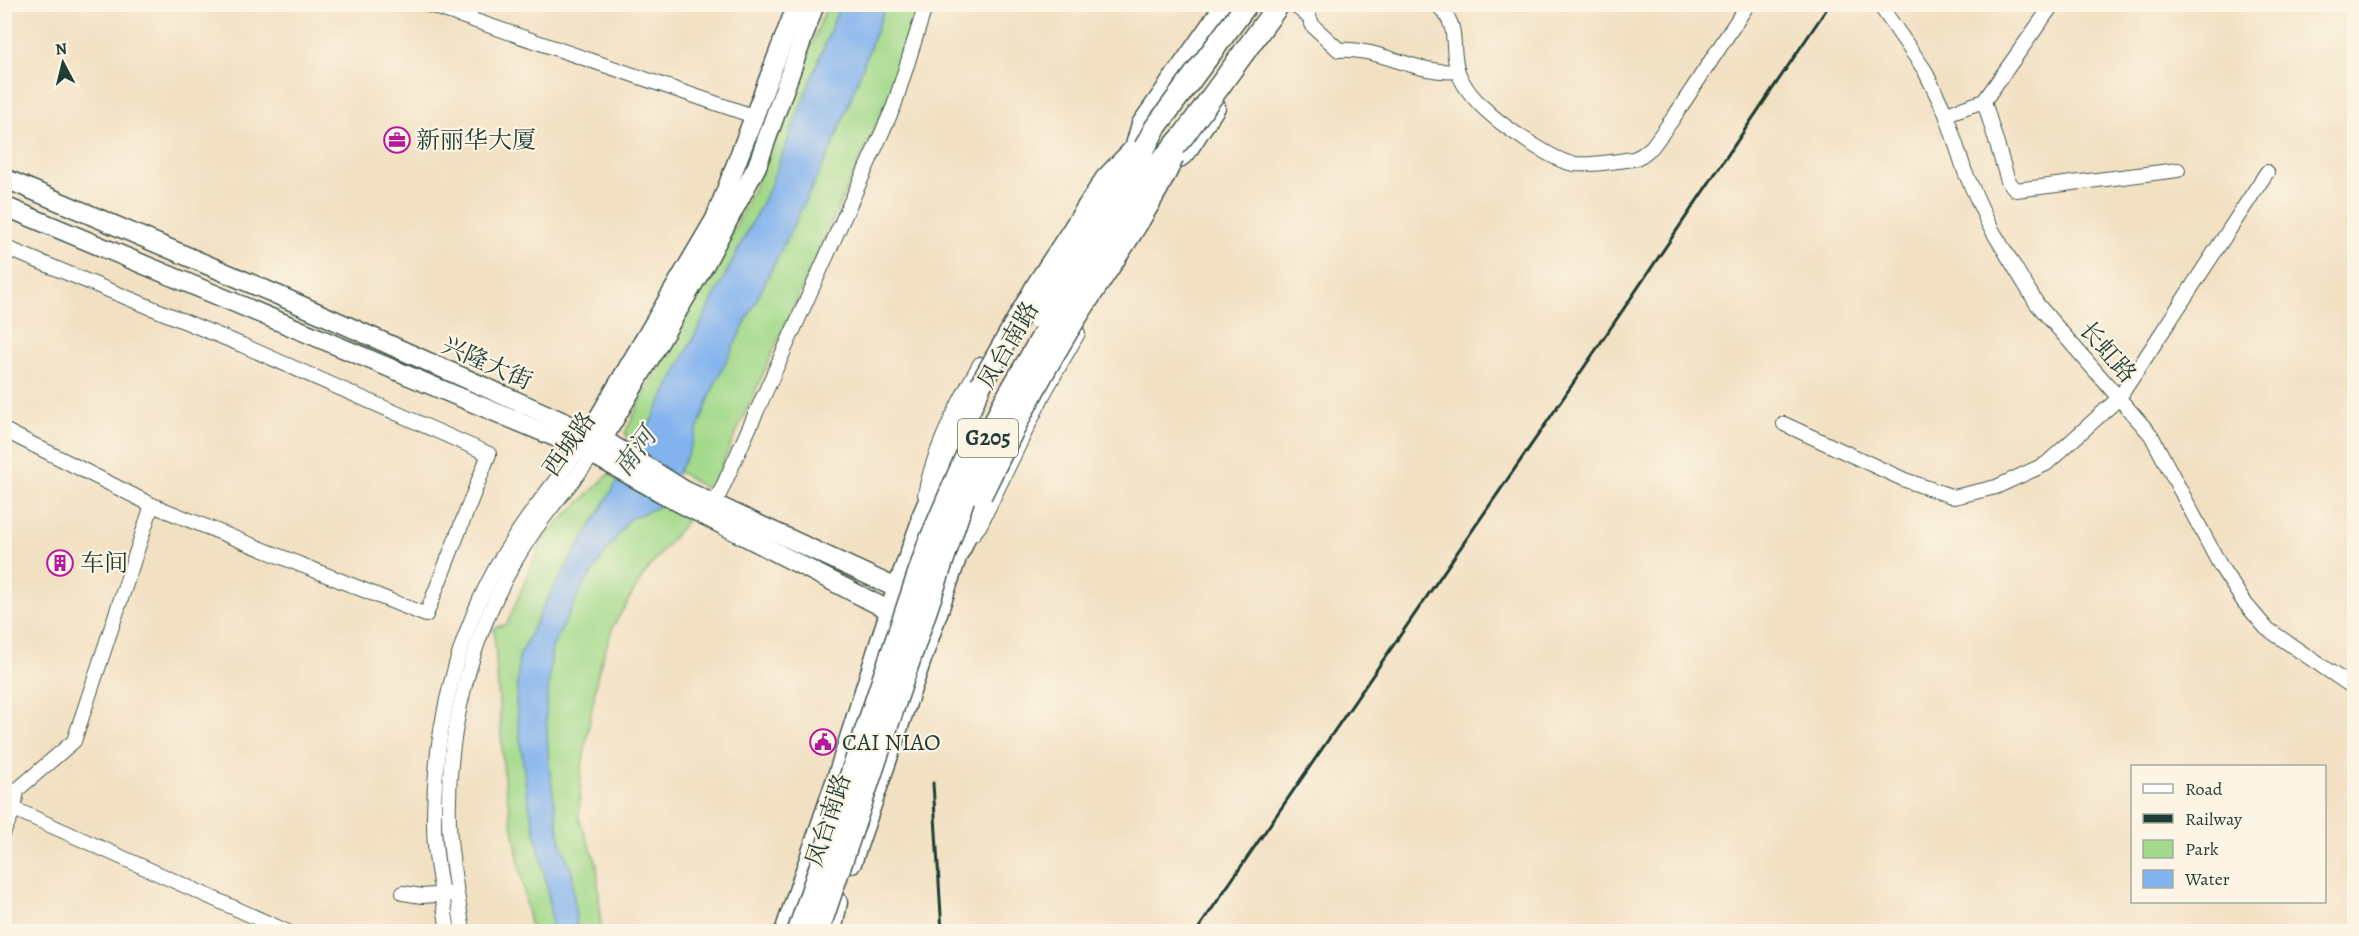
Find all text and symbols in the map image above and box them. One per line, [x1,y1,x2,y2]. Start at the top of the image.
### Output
north arrow [33,33,93,93]
text: N [54,37,69,61]
place label: 新丽华大厦 [416,124,536,156]
office icon: 新丽华大厦 [382,125,412,155]
street label: 凤台南路 [970,295,1046,395]
street label: 长虹路 [2072,314,2144,390]
street label: 兴隆大街 [437,329,537,397]
street label: 西城路 [535,405,603,483]
water label: 南河 [606,417,667,483]
road number: G205 [958,419,1018,457]
place label: 车间 [80,547,128,579]
building icon: 车间 [45,548,75,578]
place label: CAI NIAO [842,726,941,758]
public building icon: CAI NIAO [808,727,838,757]
legend [2131,765,2326,903]
street label: 凤台南路 [798,769,858,871]
text: Road [2185,777,2223,801]
text: Railway [2185,807,2243,831]
text: Park [2185,837,2219,861]
text: Water [2184,867,2230,891]

